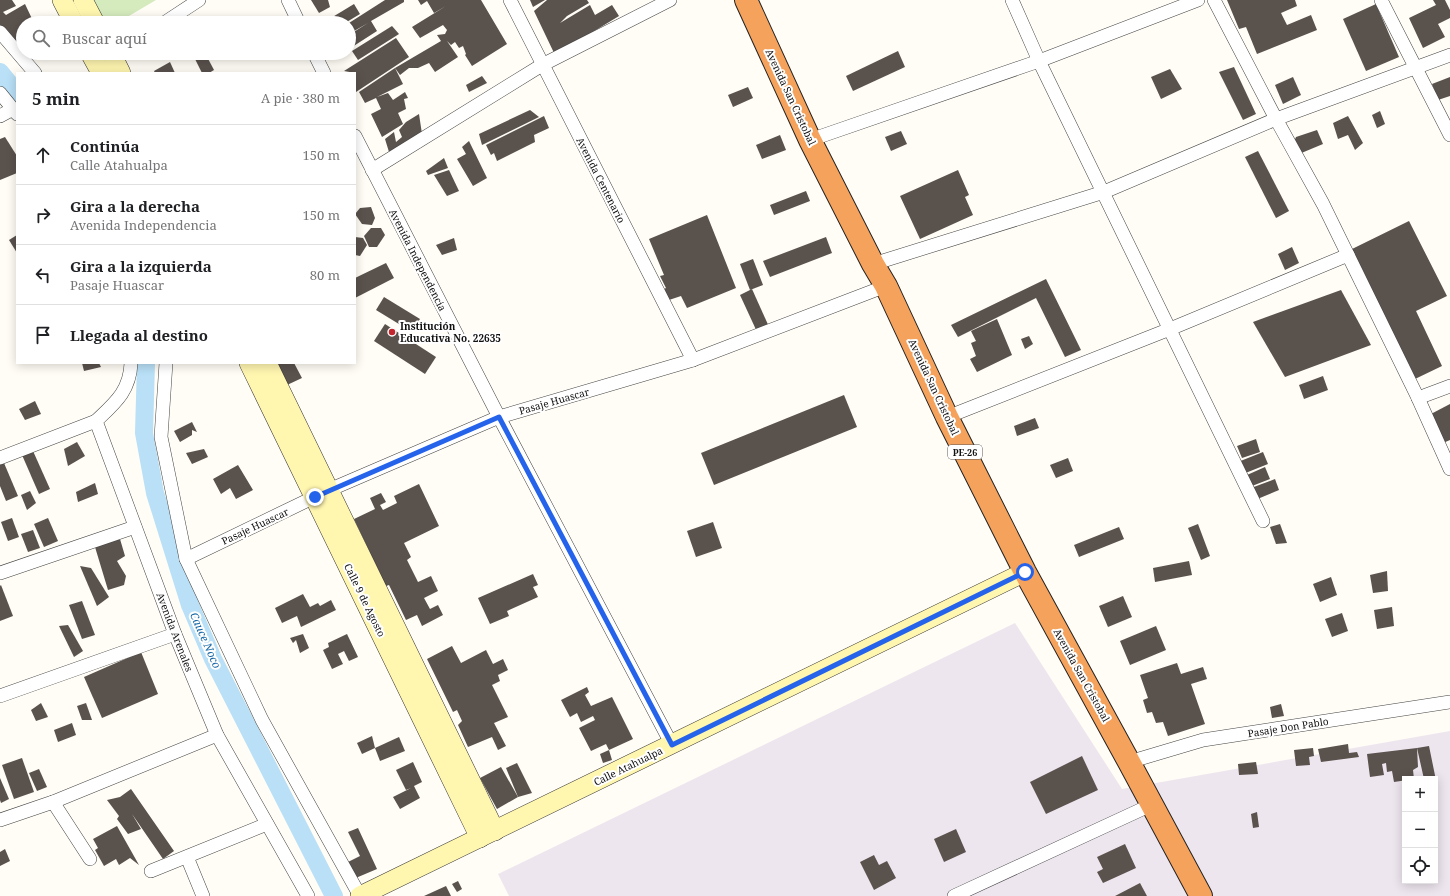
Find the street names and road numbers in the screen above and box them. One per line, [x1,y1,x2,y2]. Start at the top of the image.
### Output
street label: Avenida San Cristobal [763,47,819,147]
street label: Avenida Centenario [573,135,629,225]
street label: Avenida Independencia [386,207,450,314]
street label: Avenida San Cristobal [906,337,962,437]
street label: Pasaje Huascar [517,384,591,418]
road number: PE-26 [948,445,982,459]
street label: Pasaje Huascar [219,504,291,548]
street label: Calle 9 de Agosto [341,561,389,639]
street label: Avenida Arenales [153,590,197,674]
street label: Avenida San Cristobal [1051,626,1113,724]
street label: Pasaje Don Pablo [1247,714,1330,740]
street label: Calle Atahualpa [591,743,665,789]

